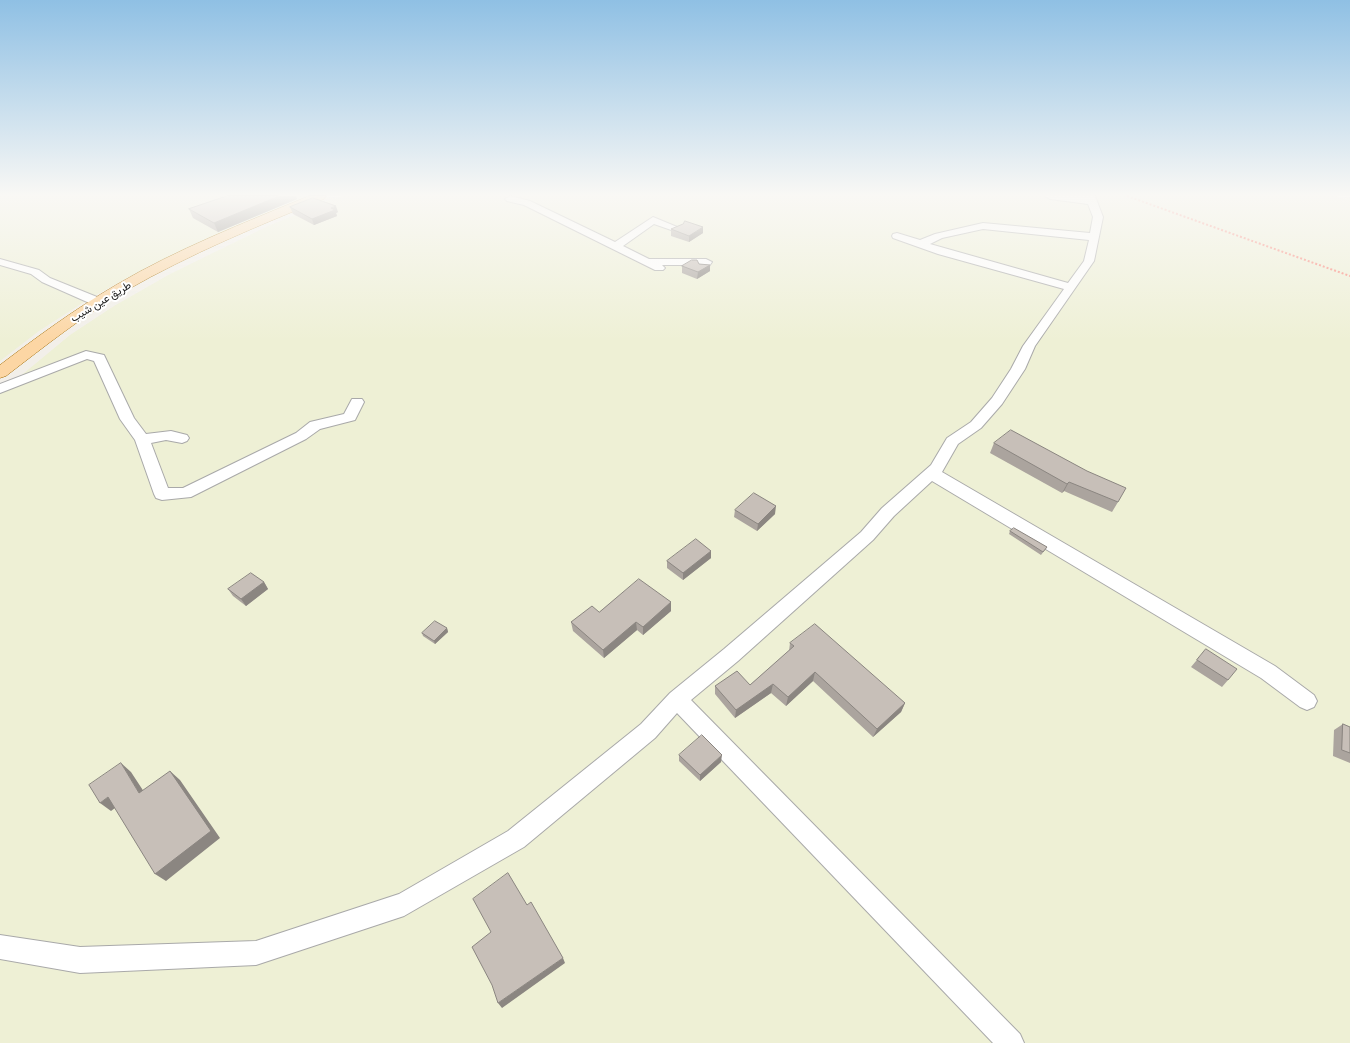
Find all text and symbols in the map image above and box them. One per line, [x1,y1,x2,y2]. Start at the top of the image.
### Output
street label: طريق عين شيب [68,279,134,325]

